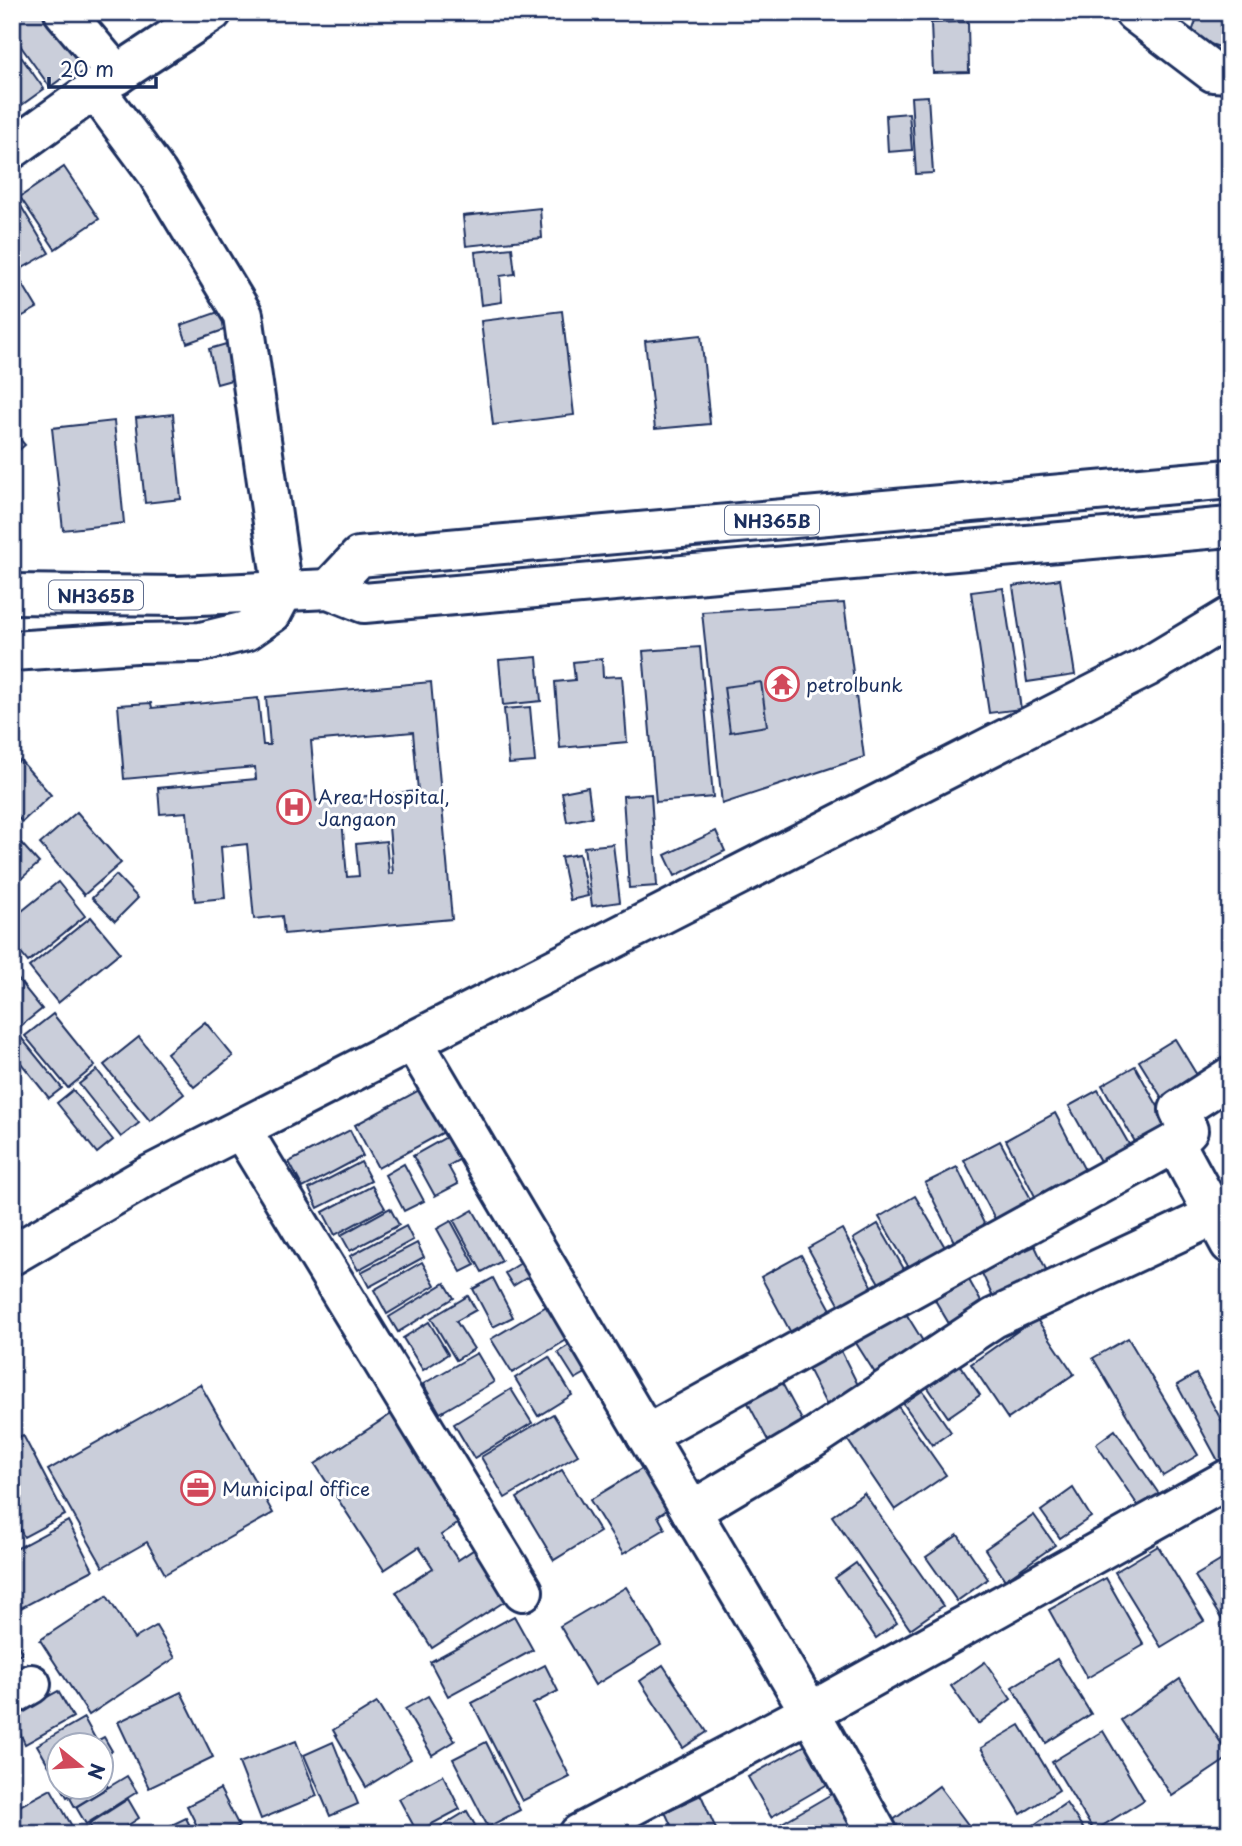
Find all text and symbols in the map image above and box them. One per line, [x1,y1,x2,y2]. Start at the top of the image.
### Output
scale bar [49,46,156,90]
text: 20 m [60,52,114,84]
road number: NH365B [725,506,819,534]
road number: NH365B [49,580,143,610]
temple icon: petrolbunk [763,665,801,703]
place label: petrolbunk [806,670,903,698]
place label: Area Hospital, Jangaon [318,782,450,832]
hospital icon: Area Hospital, Jangaon [275,788,313,826]
office icon: Municipal office [179,1469,217,1507]
place label: Municipal office [222,1474,370,1502]
north arrow [46,1730,116,1800]
text: N [81,1760,113,1783]

